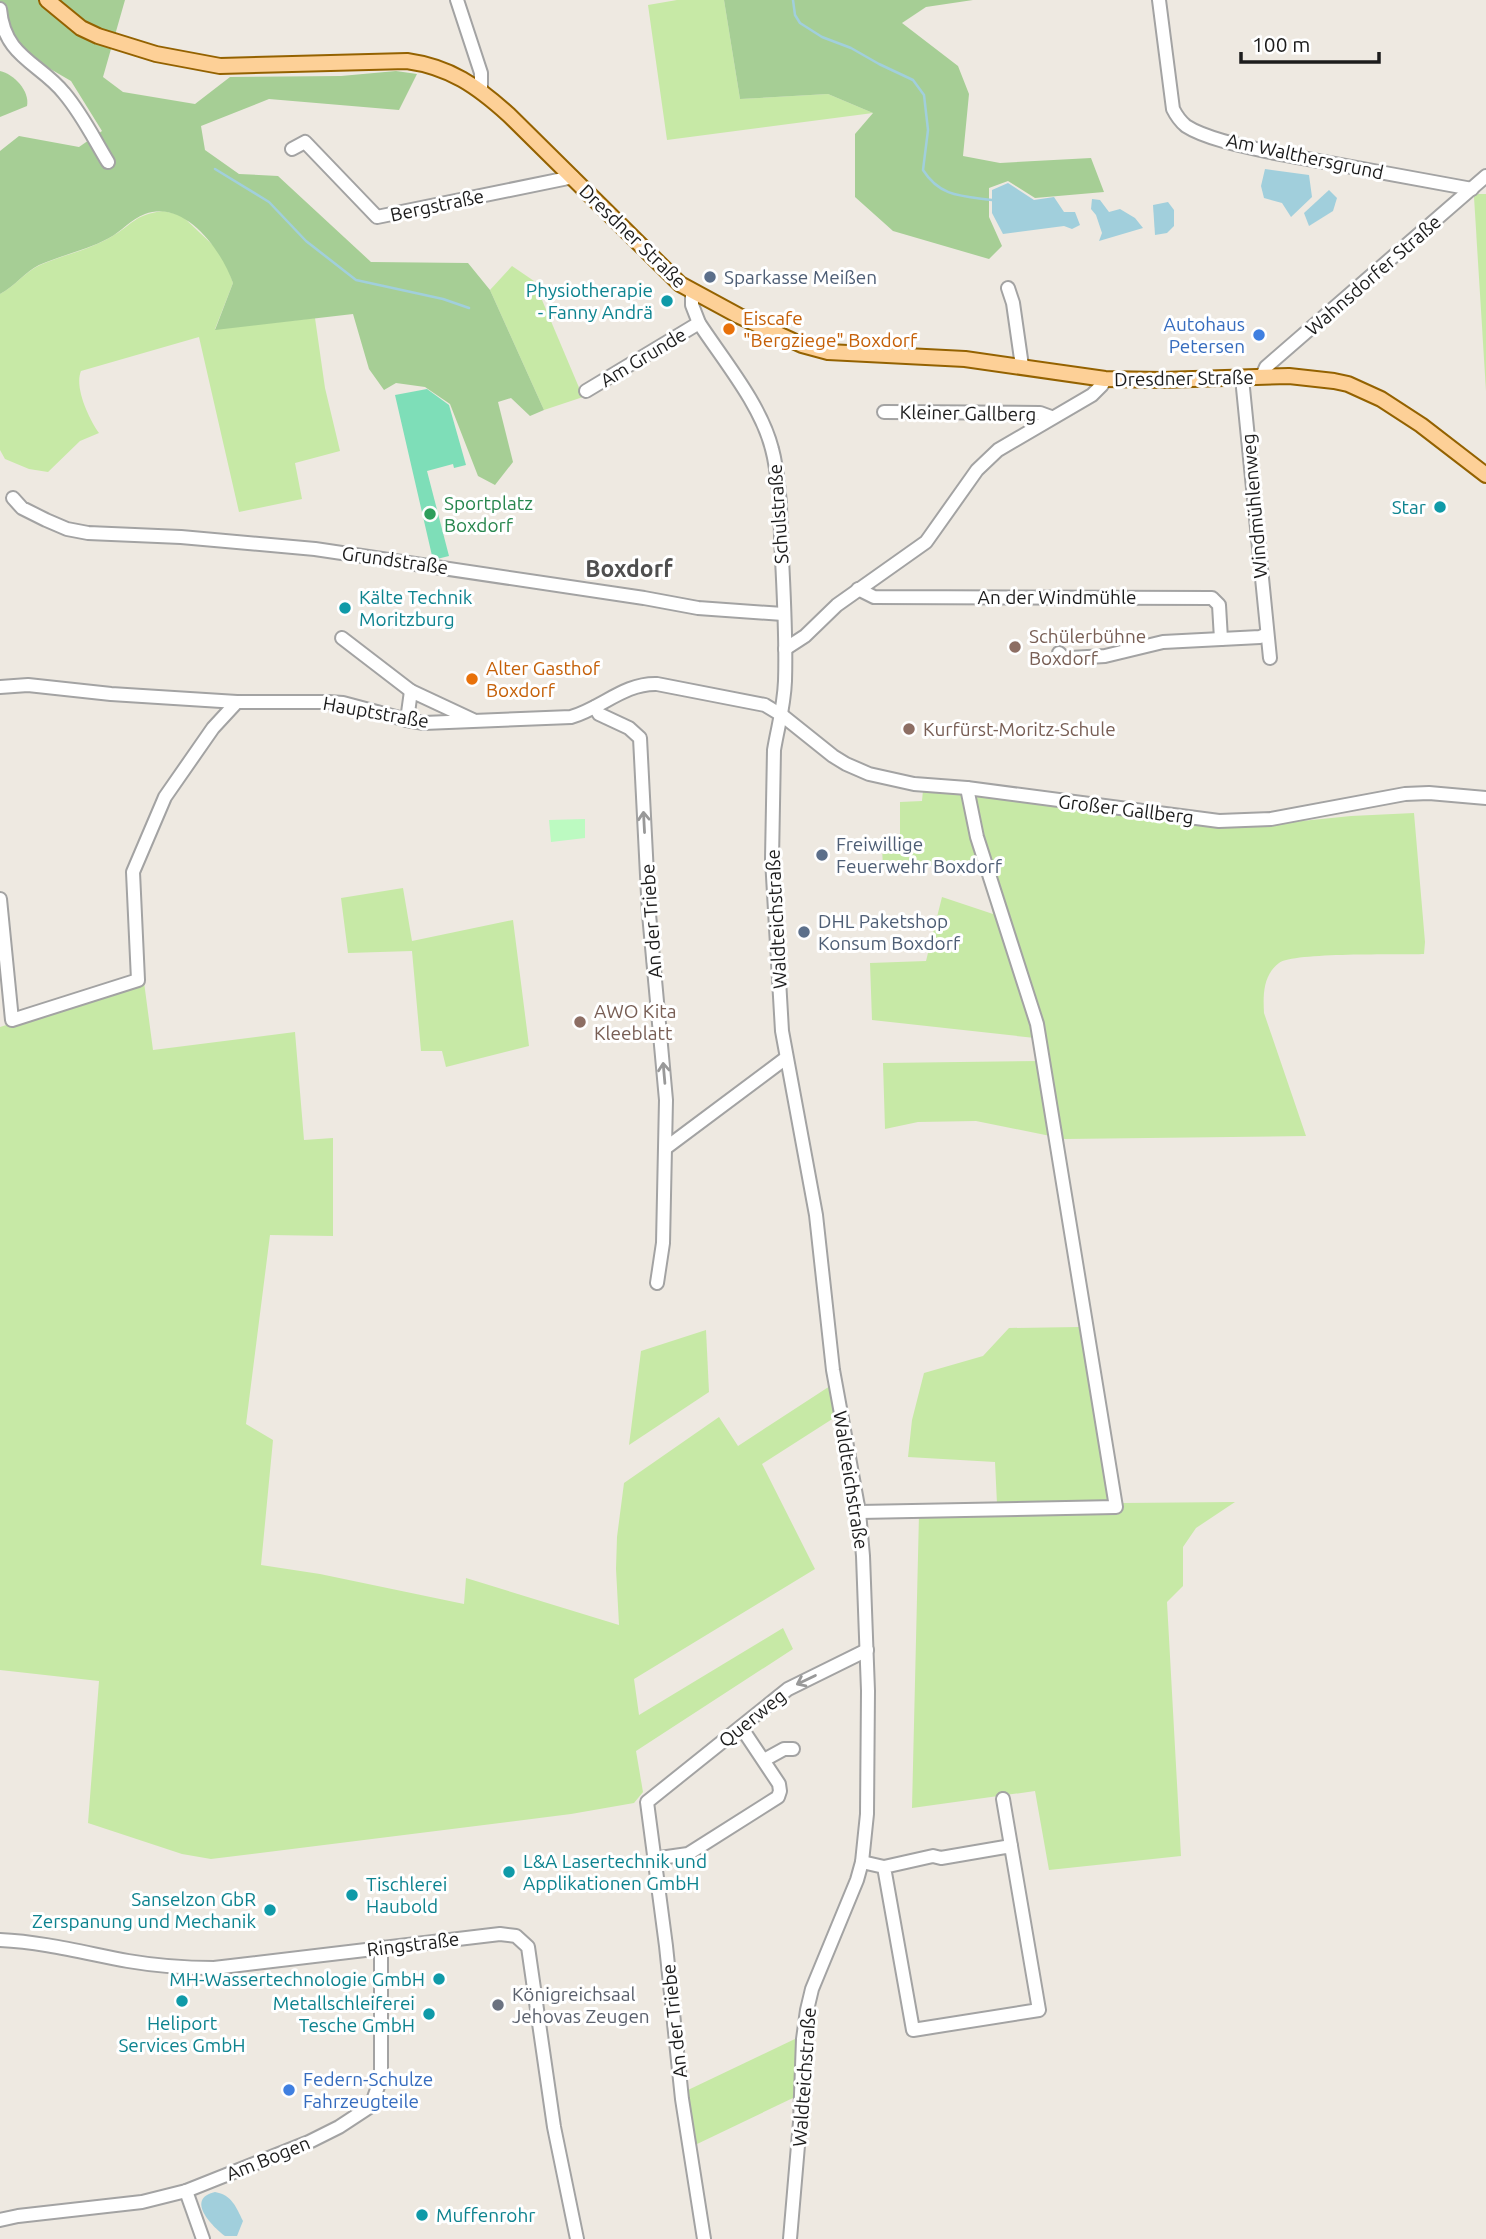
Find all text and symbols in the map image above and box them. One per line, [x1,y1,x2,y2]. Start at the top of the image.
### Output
scale bar [1241,21,1379,65]
text: 100 m [1252,32,1310,56]
street label: Am Walthersgrund [1224,129,1386,183]
street label: Dresdner Straße [575,180,691,292]
street label: Bergstraße [388,184,486,226]
street label: Wahnsdorfer Straße [1301,210,1445,340]
place label: Sparkasse Meißen [724,266,877,288]
marker: Sparkasse Meißen [702,269,718,285]
place label: Physiotherapie - Fanny Andrä [526,279,653,323]
marker: Physiotherapie - Fanny Andrä [659,293,675,309]
place label: Eiscafe "Bergziege" Boxdorf [743,307,918,351]
place label: Autohaus Petersen [1164,313,1245,357]
marker: Eiscafe "Bergziege" Boxdorf [721,321,737,337]
street label: Am Grunde [596,323,690,391]
marker: Autohaus Petersen [1251,327,1267,343]
street label: Dresdner Straße [1114,366,1254,390]
street label: Kleiner Gallberg [900,401,1036,425]
street label: Windmühlenweg [1237,433,1271,579]
street label: Schulstraße [764,463,792,565]
place label: Sportplatz Boxdorf [444,492,533,536]
place label: Star [1392,496,1426,518]
marker: Star [1432,499,1448,515]
marker: Sportplatz Boxdorf [422,506,438,522]
street label: Grundstraße [340,542,450,578]
district label: Boxdorf [585,556,673,581]
place label: Kälte Technik Moritzburg [359,586,473,630]
street label: An der Windmühle [978,586,1136,608]
marker: Kälte Technik Moritzburg [337,600,353,616]
place label: Schülerbühne Boxdorf [1029,625,1146,669]
marker: Schülerbühne Boxdorf [1007,639,1023,655]
place label: Alter Gasthof Boxdorf [486,657,601,701]
marker: Alter Gasthof Boxdorf [464,671,480,687]
street label: Hauptstraße [321,692,431,732]
place label: Kurfürst-Moritz-Schule [923,718,1116,740]
marker: Kurfürst-Moritz-Schule [901,721,917,737]
street label: Großer Gallberg [1057,790,1195,828]
one-way arrow [638,810,651,833]
place label: Freiwillige Feuerwehr Boxdorf [836,833,1003,877]
marker: Freiwillige Feuerwehr Boxdorf [814,847,830,863]
street label: Waldteichstraße [761,849,791,989]
street label: An der Triebe [636,863,666,979]
place label: DHL Paketshop Konsum Boxdorf [818,910,961,954]
marker: DHL Paketshop Konsum Boxdorf [796,924,812,940]
place label: AWO Kita Kleeblatt [594,1000,677,1044]
marker: AWO Kita Kleeblatt [572,1014,588,1030]
one-way arrow [657,1062,670,1085]
street label: Waldteichstraße [829,1409,873,1551]
one-way arrow [796,1673,817,1687]
street label: Querweg [714,1684,790,1752]
place label: L&A Lasertechnik und Applikationen GmbH [523,1850,707,1894]
marker: L&A Lasertechnik und Applikationen GmbH [501,1864,517,1880]
place label: Tischlerei Haubold [366,1873,447,1917]
marker: Tischlerei Haubold [344,1887,360,1903]
place label: Sanselzon GbR Zerspanung und Mechanik [32,1888,256,1932]
marker: Sanselzon GbR Zerspanung und Mechanik [262,1902,278,1918]
street label: Ringstraße [366,1927,460,1961]
street label: An der Triebe [657,1963,691,2079]
place label: MH-Wassertechnologie GmbH [169,1968,425,1990]
marker: MH-Wassertechnologie GmbH [431,1971,447,1987]
place label: Königreichsaal Jehovas Zeugen [512,1983,650,2027]
place label: Metallschleiferei Tesche GmbH [273,1992,415,2036]
marker: Heliport Services GmbH [174,1993,190,2009]
marker: Königreichsaal Jehovas Zeugen [490,1997,506,2013]
marker: Metallschleiferei Tesche GmbH [421,2006,437,2022]
street label: Waldteichstraße [788,2006,820,2148]
place label: Heliport Services GmbH [118,2012,246,2056]
place label: Federn-Schulze Fahrzeugteile [303,2068,433,2112]
marker: Federn-Schulze Fahrzeugteile [281,2082,297,2098]
street label: Am Bogen [223,2131,313,2185]
place label: Muffenrohr [436,2204,536,2226]
marker: Muffenrohr [414,2207,430,2223]

